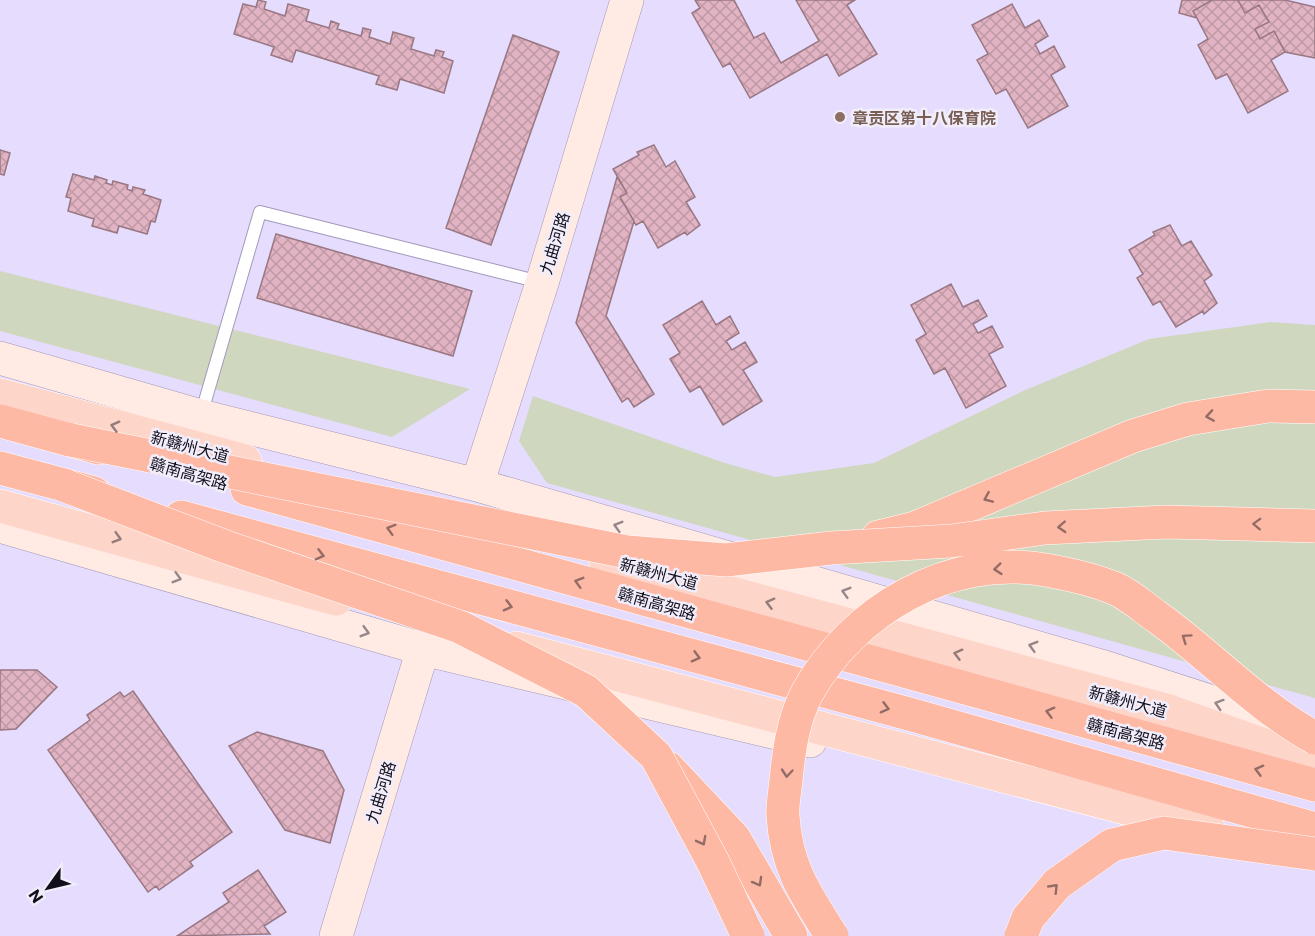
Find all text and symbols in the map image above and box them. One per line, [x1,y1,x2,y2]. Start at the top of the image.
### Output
place label: 章贡区第十八保育院 [852,108,996,127]
marker: 章贡区第十八保育院 [833,110,847,124]
street label: 九曲河路 [536,210,572,276]
one-way arrow [1205,409,1215,421]
one-way arrow [111,421,121,433]
street label: 新赣州大道 [149,426,231,466]
street label: 赣南高架路 [148,453,230,493]
one-way arrow [984,491,995,503]
one-way arrow [1252,517,1261,530]
one-way arrow [613,521,624,533]
one-way arrow [1057,521,1066,534]
one-way arrow [386,524,397,536]
one-way arrow [111,531,122,543]
one-way arrow [315,547,325,560]
street label: 新赣州大道 [618,553,700,593]
one-way arrow [993,562,1003,574]
one-way arrow [171,571,182,583]
one-way arrow [574,576,584,589]
street label: 赣南高架路 [616,583,698,623]
one-way arrow [841,587,852,599]
one-way arrow [503,598,513,611]
one-way arrow [765,598,775,611]
one-way arrow [359,625,370,637]
one-way arrow [1182,634,1193,645]
one-way arrow [1028,641,1039,653]
one-way arrow [691,649,701,662]
one-way arrow [953,649,963,662]
street label: 新赣州大道 [1087,681,1169,721]
one-way arrow [1214,699,1225,711]
one-way arrow [880,700,890,713]
one-way arrow [1045,707,1055,720]
street label: 赣南高架路 [1085,713,1167,753]
street label: 九曲河路 [362,759,398,825]
one-way arrow [1254,764,1264,777]
one-way arrow [781,768,794,777]
one-way arrow [695,834,706,845]
north arrow [18,858,78,918]
one-way arrow [751,876,762,886]
one-way arrow [1047,885,1058,895]
text: N [24,886,46,907]

